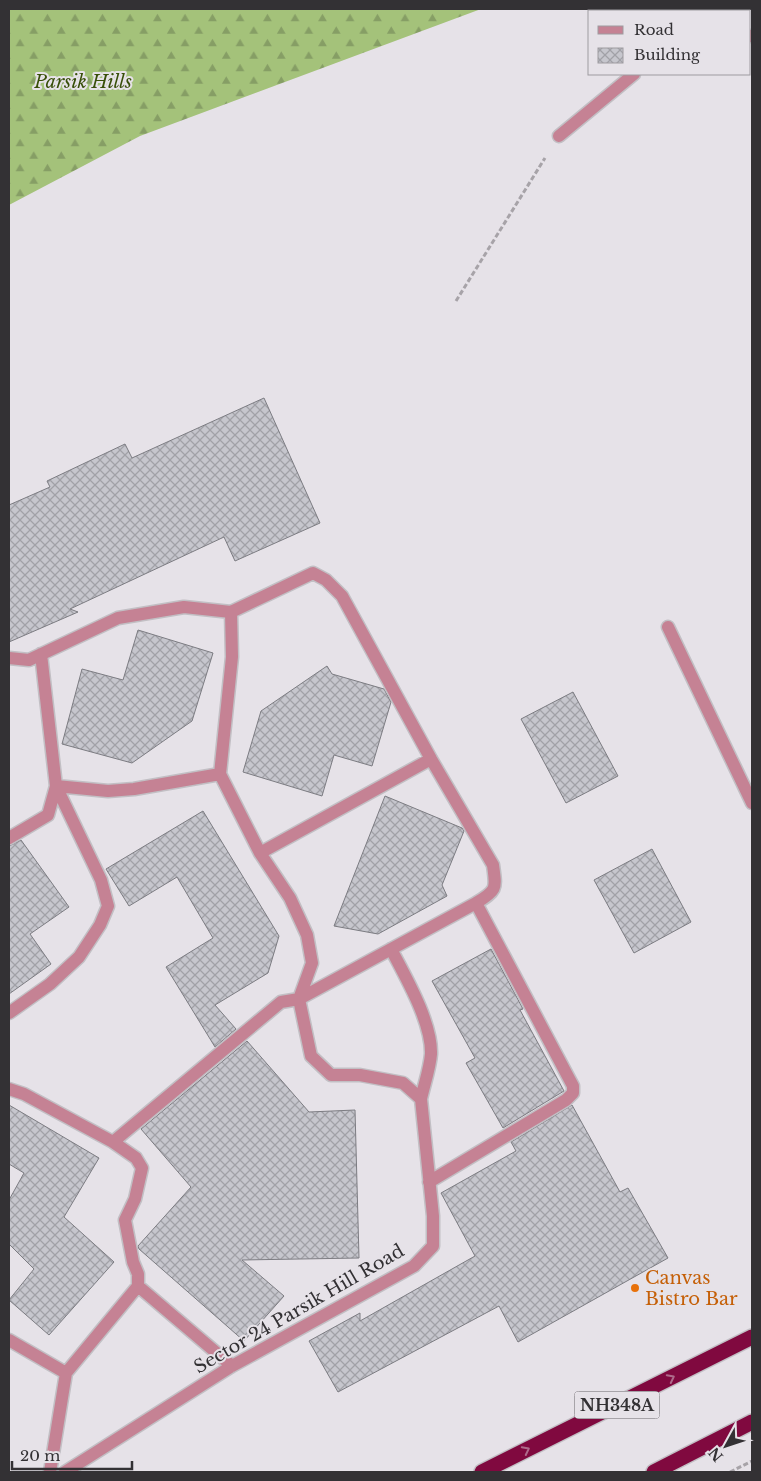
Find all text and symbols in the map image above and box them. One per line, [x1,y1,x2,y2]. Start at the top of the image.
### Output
legend [588,10,751,75]
text: Road [634,20,674,39]
text: Building [634,45,701,64]
park label: Parsik Hills [33,71,132,93]
street label: Sector 24 Parsik Hill Road [190,1240,408,1378]
place label: Canvas Bistro Bar [645,1267,738,1310]
marker: Canvas Bistro Bar [629,1282,641,1294]
one-way arrow [666,1374,675,1384]
road number: NH348A [574,1392,660,1418]
north arrow [701,1421,751,1471]
scale bar [12,1438,132,1470]
text: N [705,1444,727,1465]
text: 20 m [20,1446,60,1465]
one-way arrow [520,1447,529,1457]

